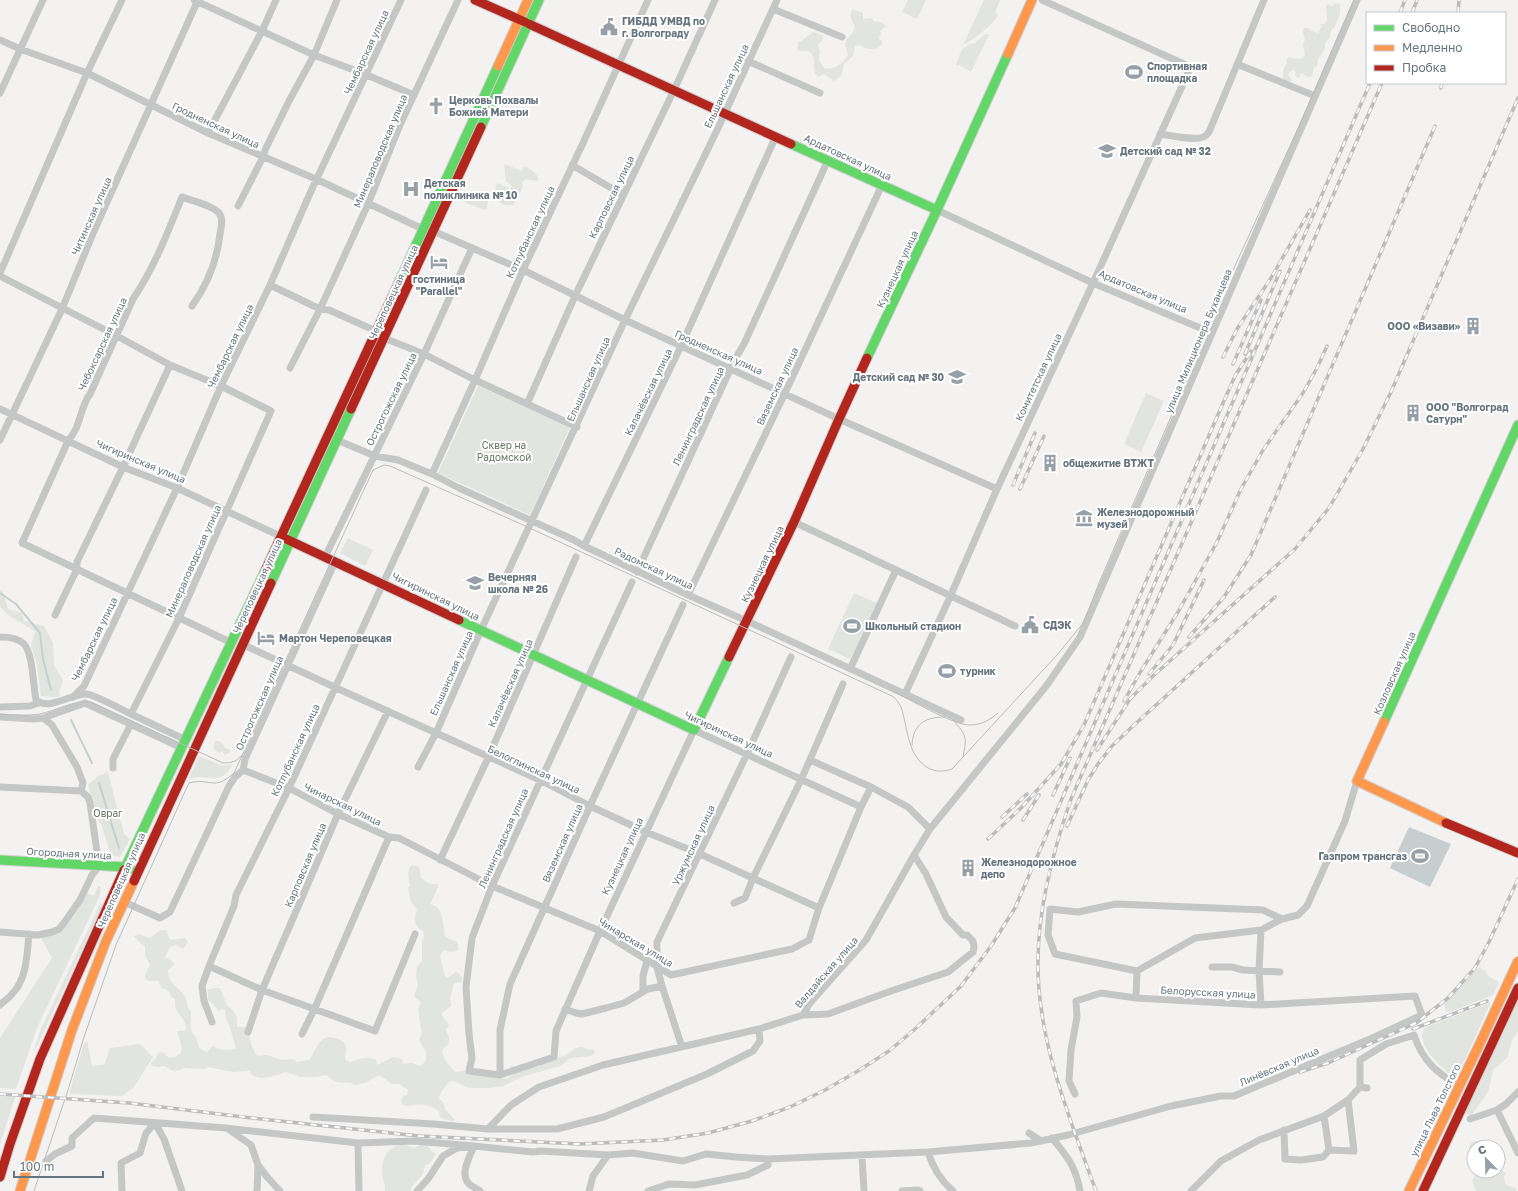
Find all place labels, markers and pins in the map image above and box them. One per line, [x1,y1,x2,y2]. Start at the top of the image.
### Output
place label: ГИБДД УМВД по г. Волгограду [622,15,705,39]
public building icon: ГИБДД УМВД по г. Волгограду [599,17,619,37]
place label: Спортивная площадка [1147,60,1207,84]
sports icon: Спортивная площадка [1124,62,1144,82]
place label: Церковь Похвалы Божией Матери [449,94,538,118]
church icon: Церковь Похвалы Божией Матери [426,96,446,116]
school or university icon: Детский сад № 32 [1097,141,1117,161]
place label: Детский сад № 32 [1120,145,1211,157]
place label: Детская поликлиника № 10 [424,177,518,201]
hospital icon: Детская поликлиника № 10 [401,179,421,199]
hotel icon: гостиница "Parallel" [429,252,449,272]
place label: гостиница "Parallel" [413,273,465,297]
building icon: ООО «Визави» [1463,316,1483,336]
place label: ООО «Визави» [1387,320,1461,332]
school or university icon: Детский сад № 30 [947,367,967,387]
place label: Детский сад № 30 [853,371,944,383]
place label: ООО "Волгоград Сатурн" [1426,401,1509,425]
building icon: ООО "Волгоград Сатурн" [1403,403,1423,423]
building icon: общежитие ВТЖТ [1040,453,1060,473]
place label: общежитие ВТЖТ [1063,457,1154,469]
place label: Железнодорожный музей [1097,506,1194,530]
museum icon: Железнодорожный музей [1074,508,1094,528]
place label: Вечерняя школа № 26 [488,571,548,595]
school or university icon: Вечерняя школа № 26 [465,573,485,593]
public building icon: СДЭК [1020,615,1040,635]
sports icon: Школьный стадион [842,616,862,636]
place label: СДЭК [1043,619,1072,631]
place label: Школьный стадион [865,620,961,632]
hotel icon: Мартон Череповецкая [256,628,276,648]
place label: Мартон Череповецкая [279,632,392,644]
sports icon: турник [937,661,957,681]
place label: турник [960,665,996,677]
sports icon: Газпром трансгаз [1410,846,1430,866]
place label: Газпром трансгаз [1318,850,1407,862]
place label: Железнодорожное депо [981,856,1077,880]
building icon: Железнодорожное депо [958,858,978,878]

